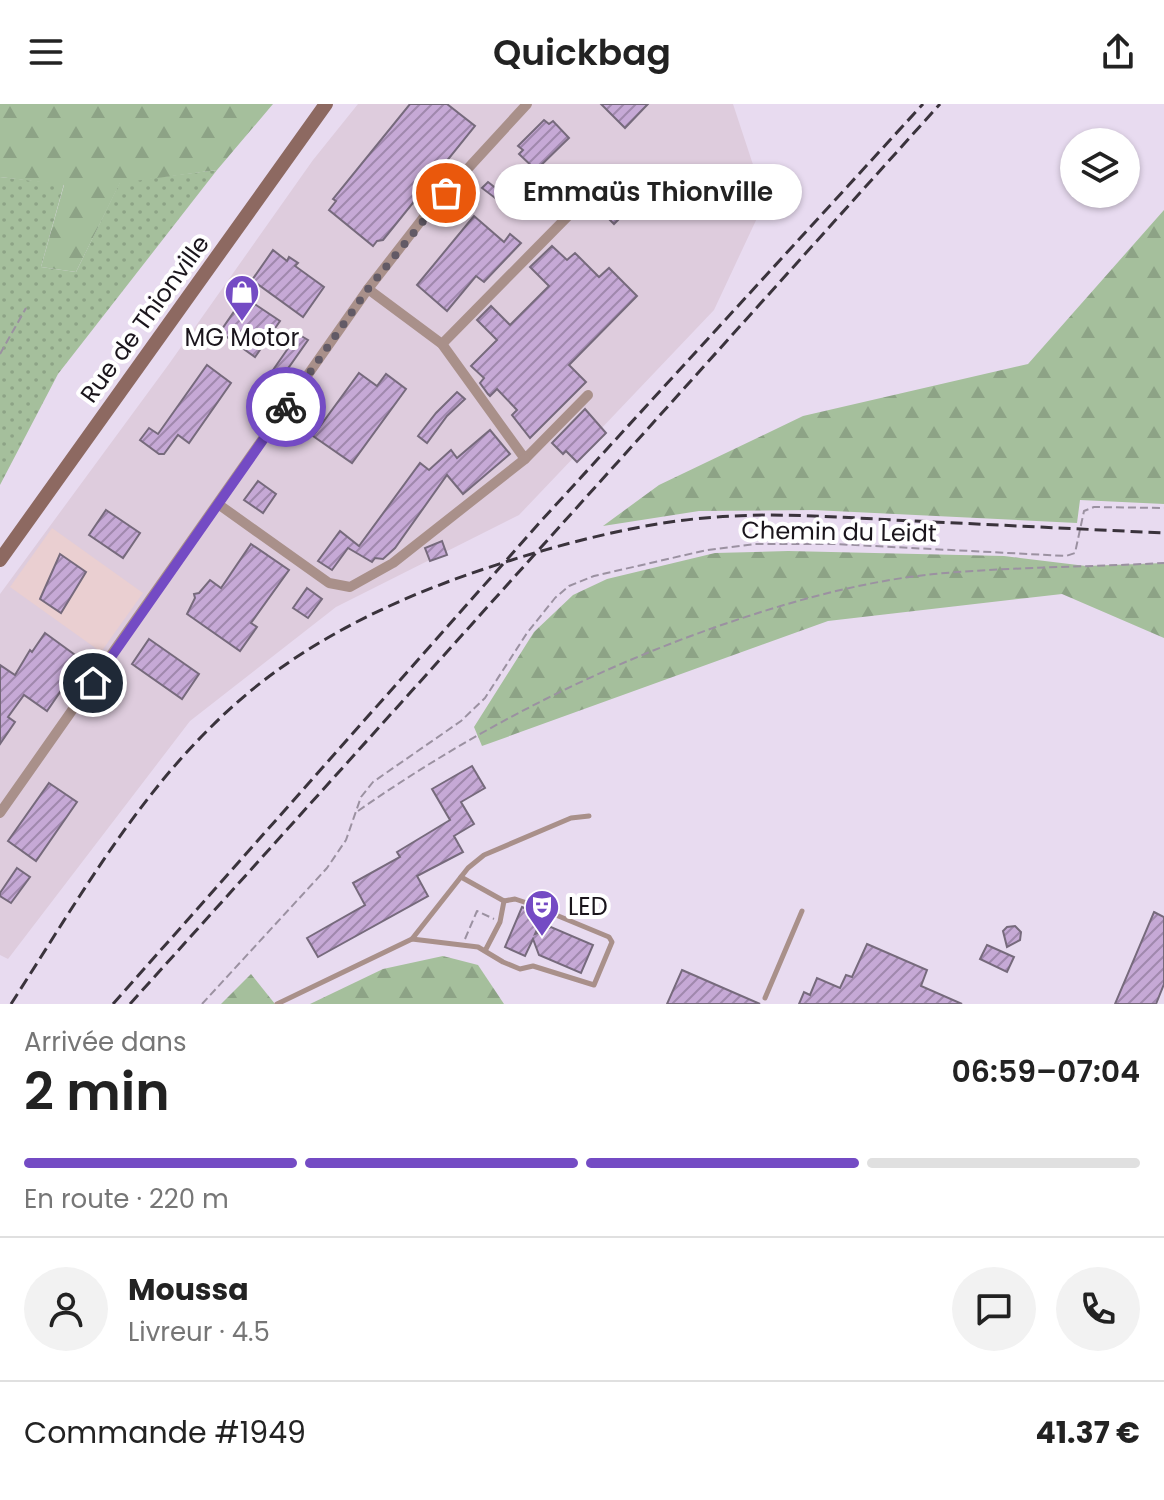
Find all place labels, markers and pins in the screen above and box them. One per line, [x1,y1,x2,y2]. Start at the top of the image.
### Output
pin [412,159,480,227]
callout: Emmaüs Thionville [494,165,802,221]
shop icon: MG Motor [223,273,261,323]
place label: MG Motor [185,321,299,354]
pin [59,649,127,717]
theatre icon: LED [523,888,561,938]
place label: LED [568,890,608,923]

